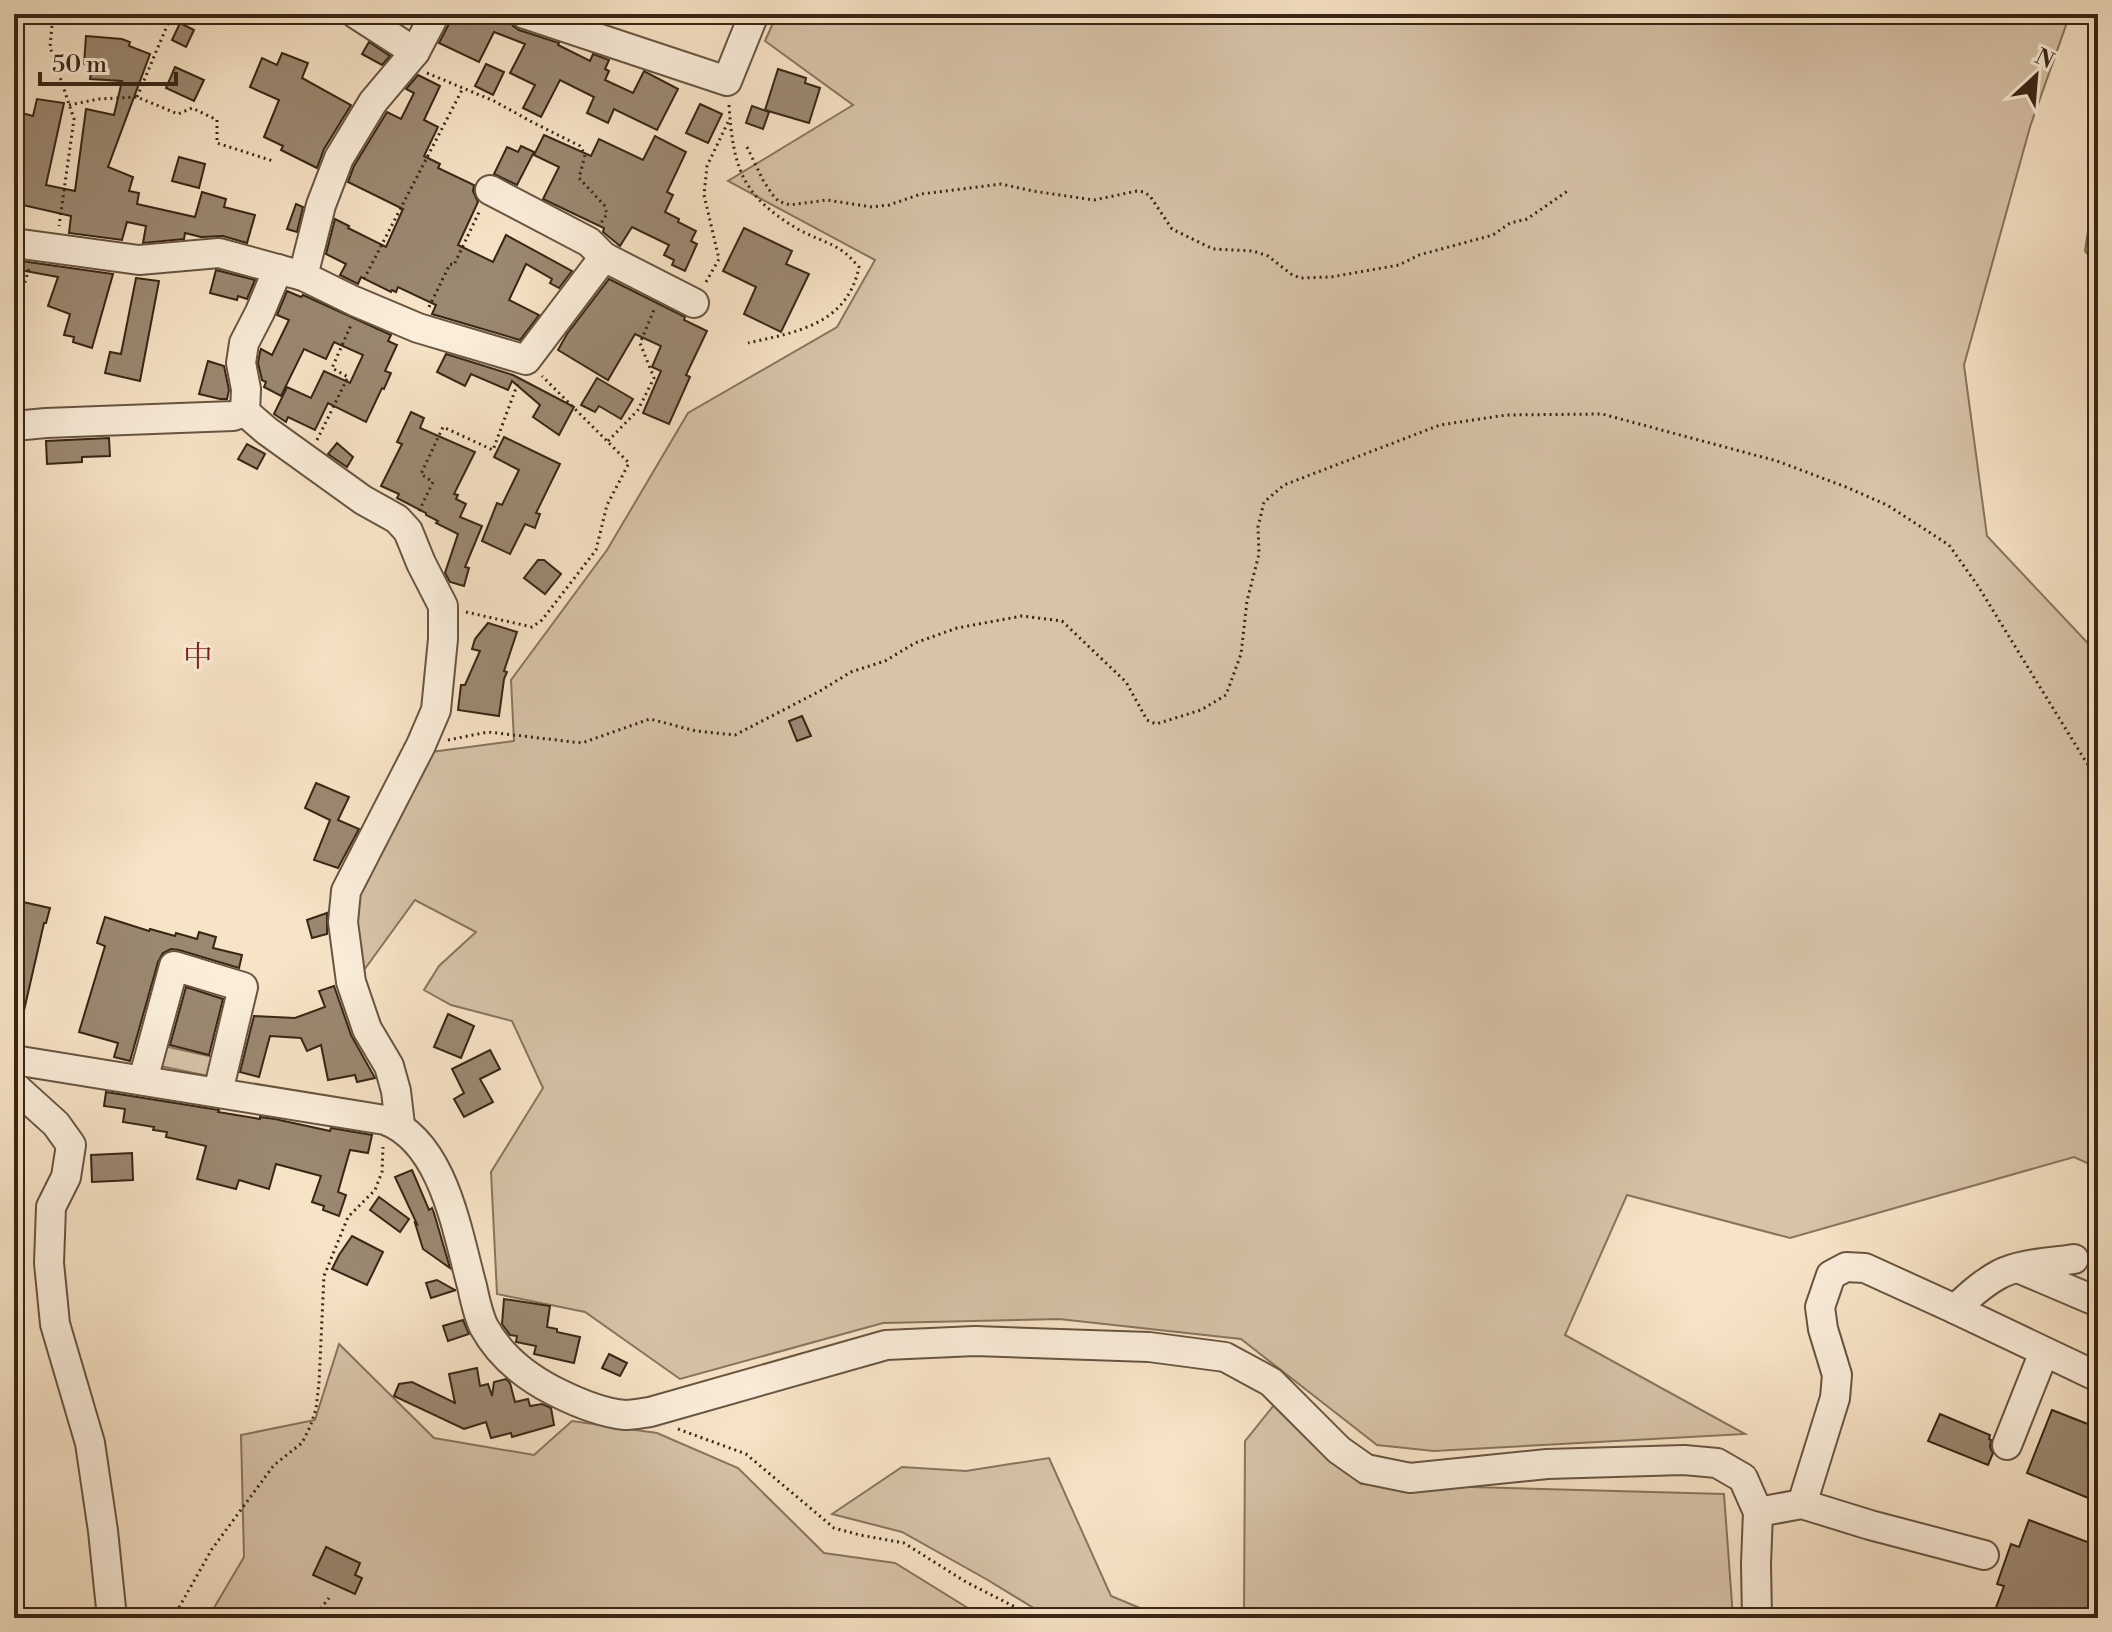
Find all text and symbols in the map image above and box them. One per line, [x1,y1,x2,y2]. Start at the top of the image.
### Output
scale bar [40,36,176,86]
north arrow [1996,36,2076,116]
text: N [2030,43,2058,76]
text: 50 m [52,50,107,80]
district label: 中 [183,639,213,677]

